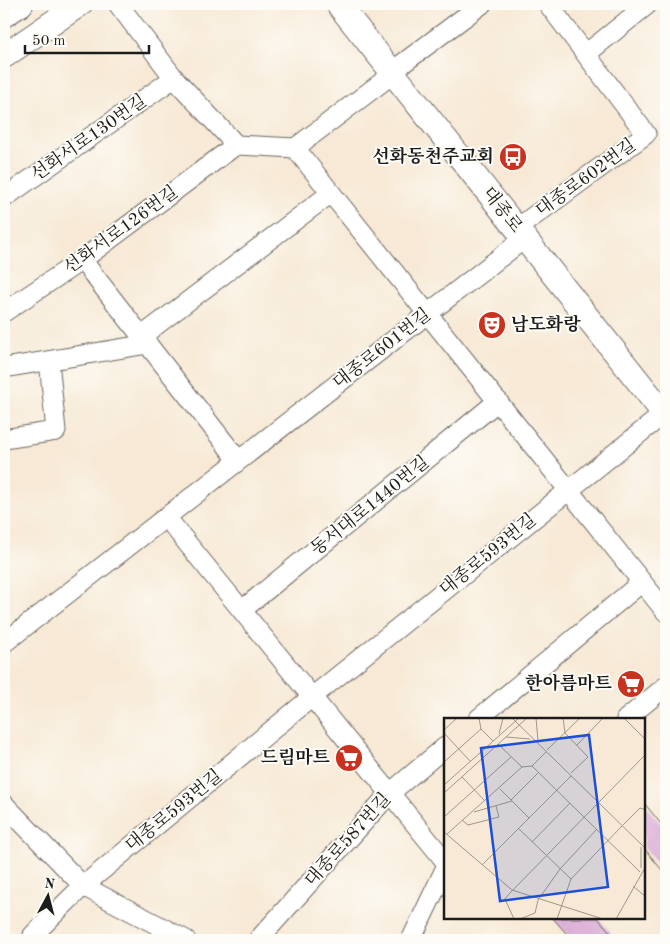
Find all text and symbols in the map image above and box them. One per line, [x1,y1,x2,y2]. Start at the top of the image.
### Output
scale bar [25,22,149,54]
text: 50 m [32,34,66,49]
street label: 선화서로130번길 [28,91,150,184]
street label: 대종로602번길 [532,135,639,220]
bus stop icon: 선화동천주교회 [498,142,528,172]
place label: 선화동천주교회 [372,146,494,166]
street label: 선화서로126번길 [60,182,181,277]
street label: 대종로 [479,183,526,236]
street label: 대종로601번길 [329,305,434,392]
theatre icon: 남도화랑 [477,310,507,340]
place label: 남도화랑 [511,314,581,334]
street label: 동서대로1440번길 [307,452,432,559]
street label: 대종로593번길 [436,510,540,599]
supermarket icon: 한아름마트 [616,669,646,699]
place label: 한아름마트 [525,673,613,693]
inset map [444,718,645,919]
supermarket icon: 드림마트 [334,743,364,773]
place label: 드림마트 [260,747,331,767]
street label: 대종로593번길 [122,766,226,855]
street label: 대종로587번길 [301,789,394,890]
north arrow [22,872,72,922]
text: N [43,876,56,892]

